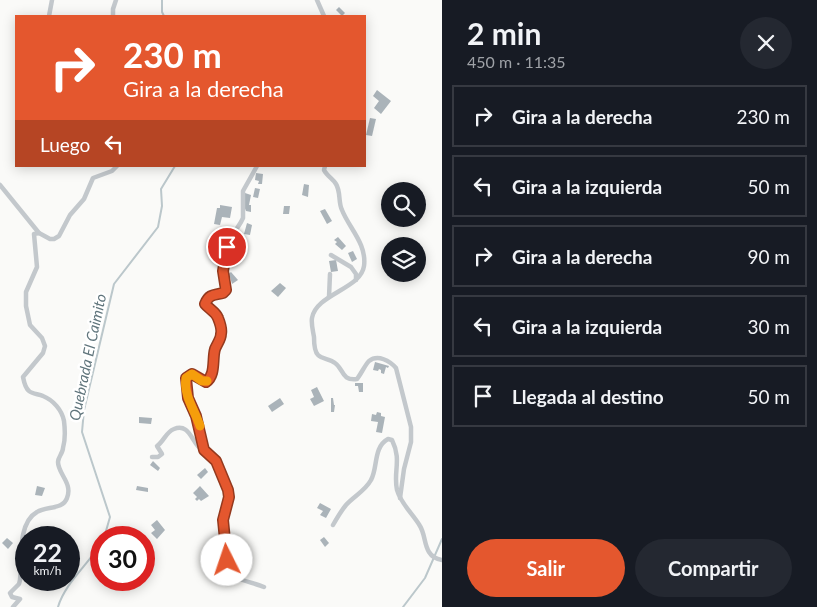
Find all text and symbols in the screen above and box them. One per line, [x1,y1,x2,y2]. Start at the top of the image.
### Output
text: 2 min [467,15,541,51]
button: close [740,17,792,69]
text: 230 m [123,33,222,75]
icon: right [40,35,105,100]
text: 450 m · 11:35 [467,52,566,71]
text: Gira a la derecha [123,75,284,102]
icon: right [469,102,497,130]
text: Gira a la derecha [512,105,652,128]
text: 230 m [736,105,790,128]
icon: left [100,130,128,158]
text: Luego [40,133,90,156]
icon: left [469,172,497,200]
text: Gira a la izquierda [512,175,662,198]
text: 50 m [747,175,790,198]
map controls [381,182,426,282]
button: search [381,182,426,227]
pin [206,226,248,268]
icon: arrive [213,233,241,261]
button: layers [381,237,426,282]
icon: right [469,242,497,270]
text: Gira a la derecha [512,245,652,268]
text: 90 m [747,245,790,268]
water label: Quebrada El Caimito [65,292,109,422]
icon: left [469,312,497,340]
text: Gira a la izquierda [512,315,662,338]
text: 30 m [747,315,790,338]
icon: arrive [469,382,497,410]
text: Llegada al destino [512,385,664,408]
text: 50 m [747,385,790,408]
speed limit sign: 30 [90,526,155,591]
position arrow [200,533,252,585]
text: 22 [33,537,62,567]
button: Salir [467,539,625,597]
button: Compartir [635,539,792,597]
text: km/h [33,563,62,578]

